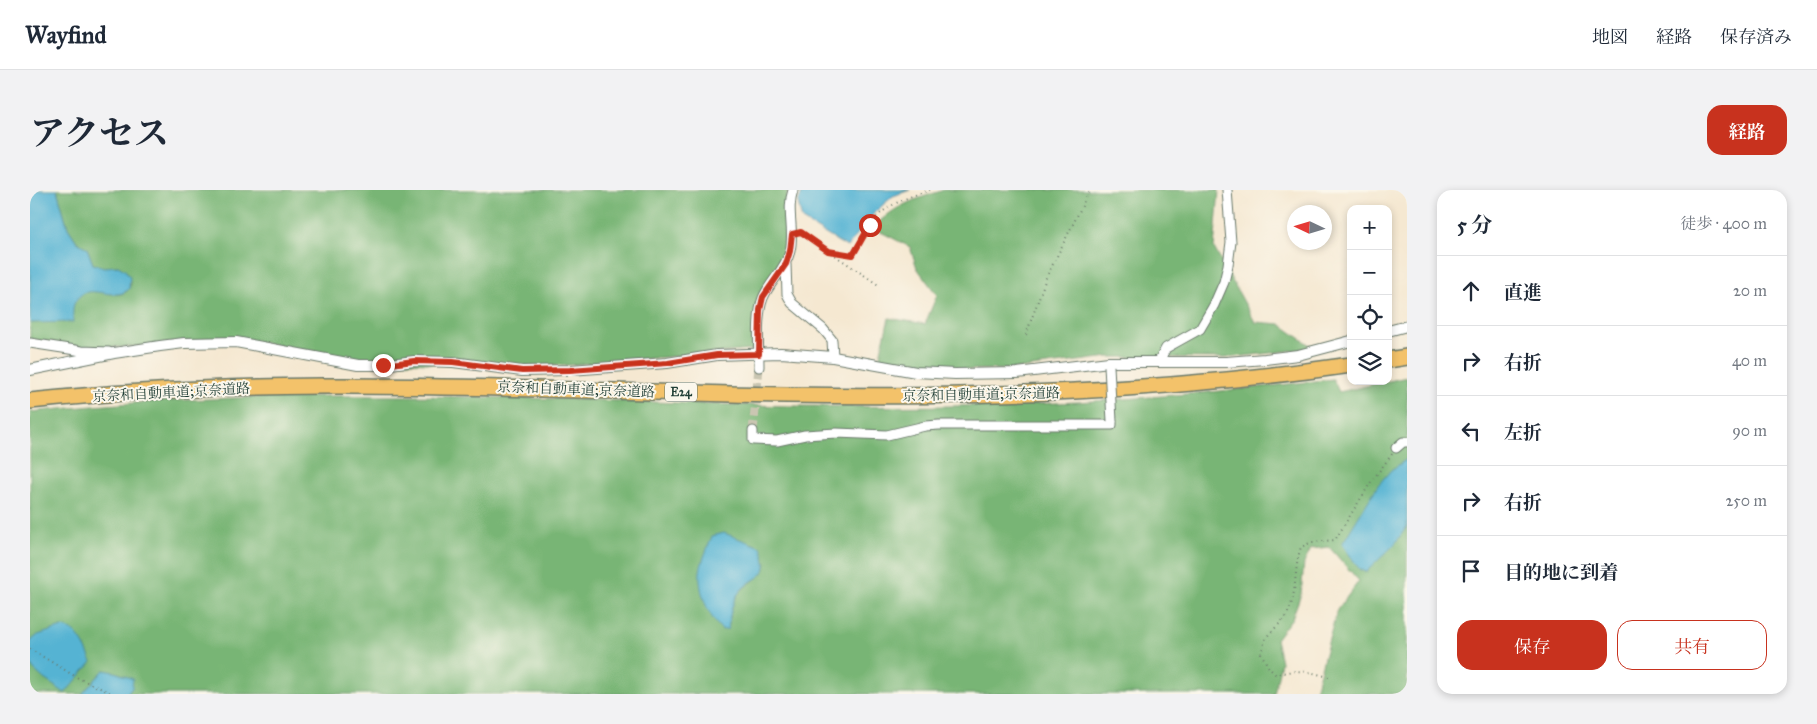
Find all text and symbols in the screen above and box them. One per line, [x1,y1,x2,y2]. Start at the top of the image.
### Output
text: Wayfind [25,20,107,50]
text: 地図 [1592,26,1628,48]
text: 経路 [1656,26,1692,48]
text: 保存済み [1720,26,1792,48]
button: 経路 [1707,105,1787,155]
text: アクセス [30,112,169,155]
north arrow [1287,205,1332,250]
map controls [1347,205,1392,385]
button: + [1347,205,1392,250]
text: 5 分 [1457,212,1492,238]
route start [859,214,882,237]
text: 徒歩 · 400 m [1680,214,1767,233]
button: − [1347,250,1392,295]
icon: ahead [1457,277,1485,305]
text: 直進 [1504,281,1542,304]
text: 20 m [1733,281,1767,300]
button: locate [1347,295,1392,340]
button: layers [1347,340,1392,385]
icon: right [1457,347,1485,375]
text: 右折 [1504,351,1542,374]
text: 40 m [1732,351,1767,370]
route end [372,354,395,377]
street label: 京奈和自動車道;京奈道路 [497,378,655,401]
street label: 京奈和自動車道;京奈道路 [92,380,250,405]
road number: E24 [665,382,697,402]
street label: 京奈和自動車道;京奈道路 [902,385,1060,404]
icon: left [1457,417,1485,445]
text: 左折 [1504,421,1542,444]
text: 90 m [1732,421,1767,440]
icon: right [1457,487,1485,515]
text: 右折 [1504,491,1542,514]
text: 250 m [1726,491,1767,510]
icon: arrive [1457,557,1485,585]
text: 目的地に到着 [1504,561,1618,584]
button: 保存 [1457,620,1607,670]
button: 共有 [1617,620,1767,670]

